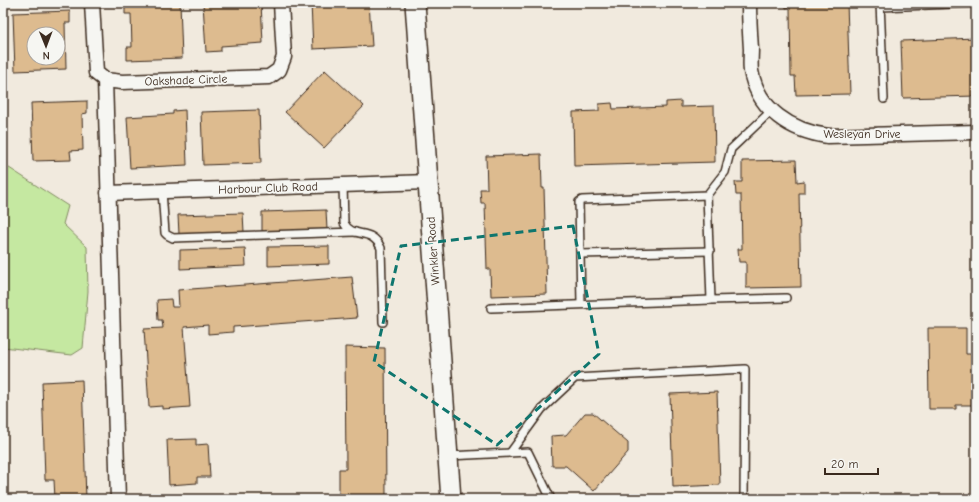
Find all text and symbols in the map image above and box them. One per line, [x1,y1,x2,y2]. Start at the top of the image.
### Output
north arrow [26,26,66,66]
text: N [42,49,50,62]
street label: Oakshade Circle [144,72,228,88]
street label: Wesleyan Drive [823,127,901,141]
street label: Harbour Club Road [218,179,318,197]
street label: Winkler Road [424,216,442,286]
scale bar [825,450,878,476]
text: 20 m [831,457,859,471]

